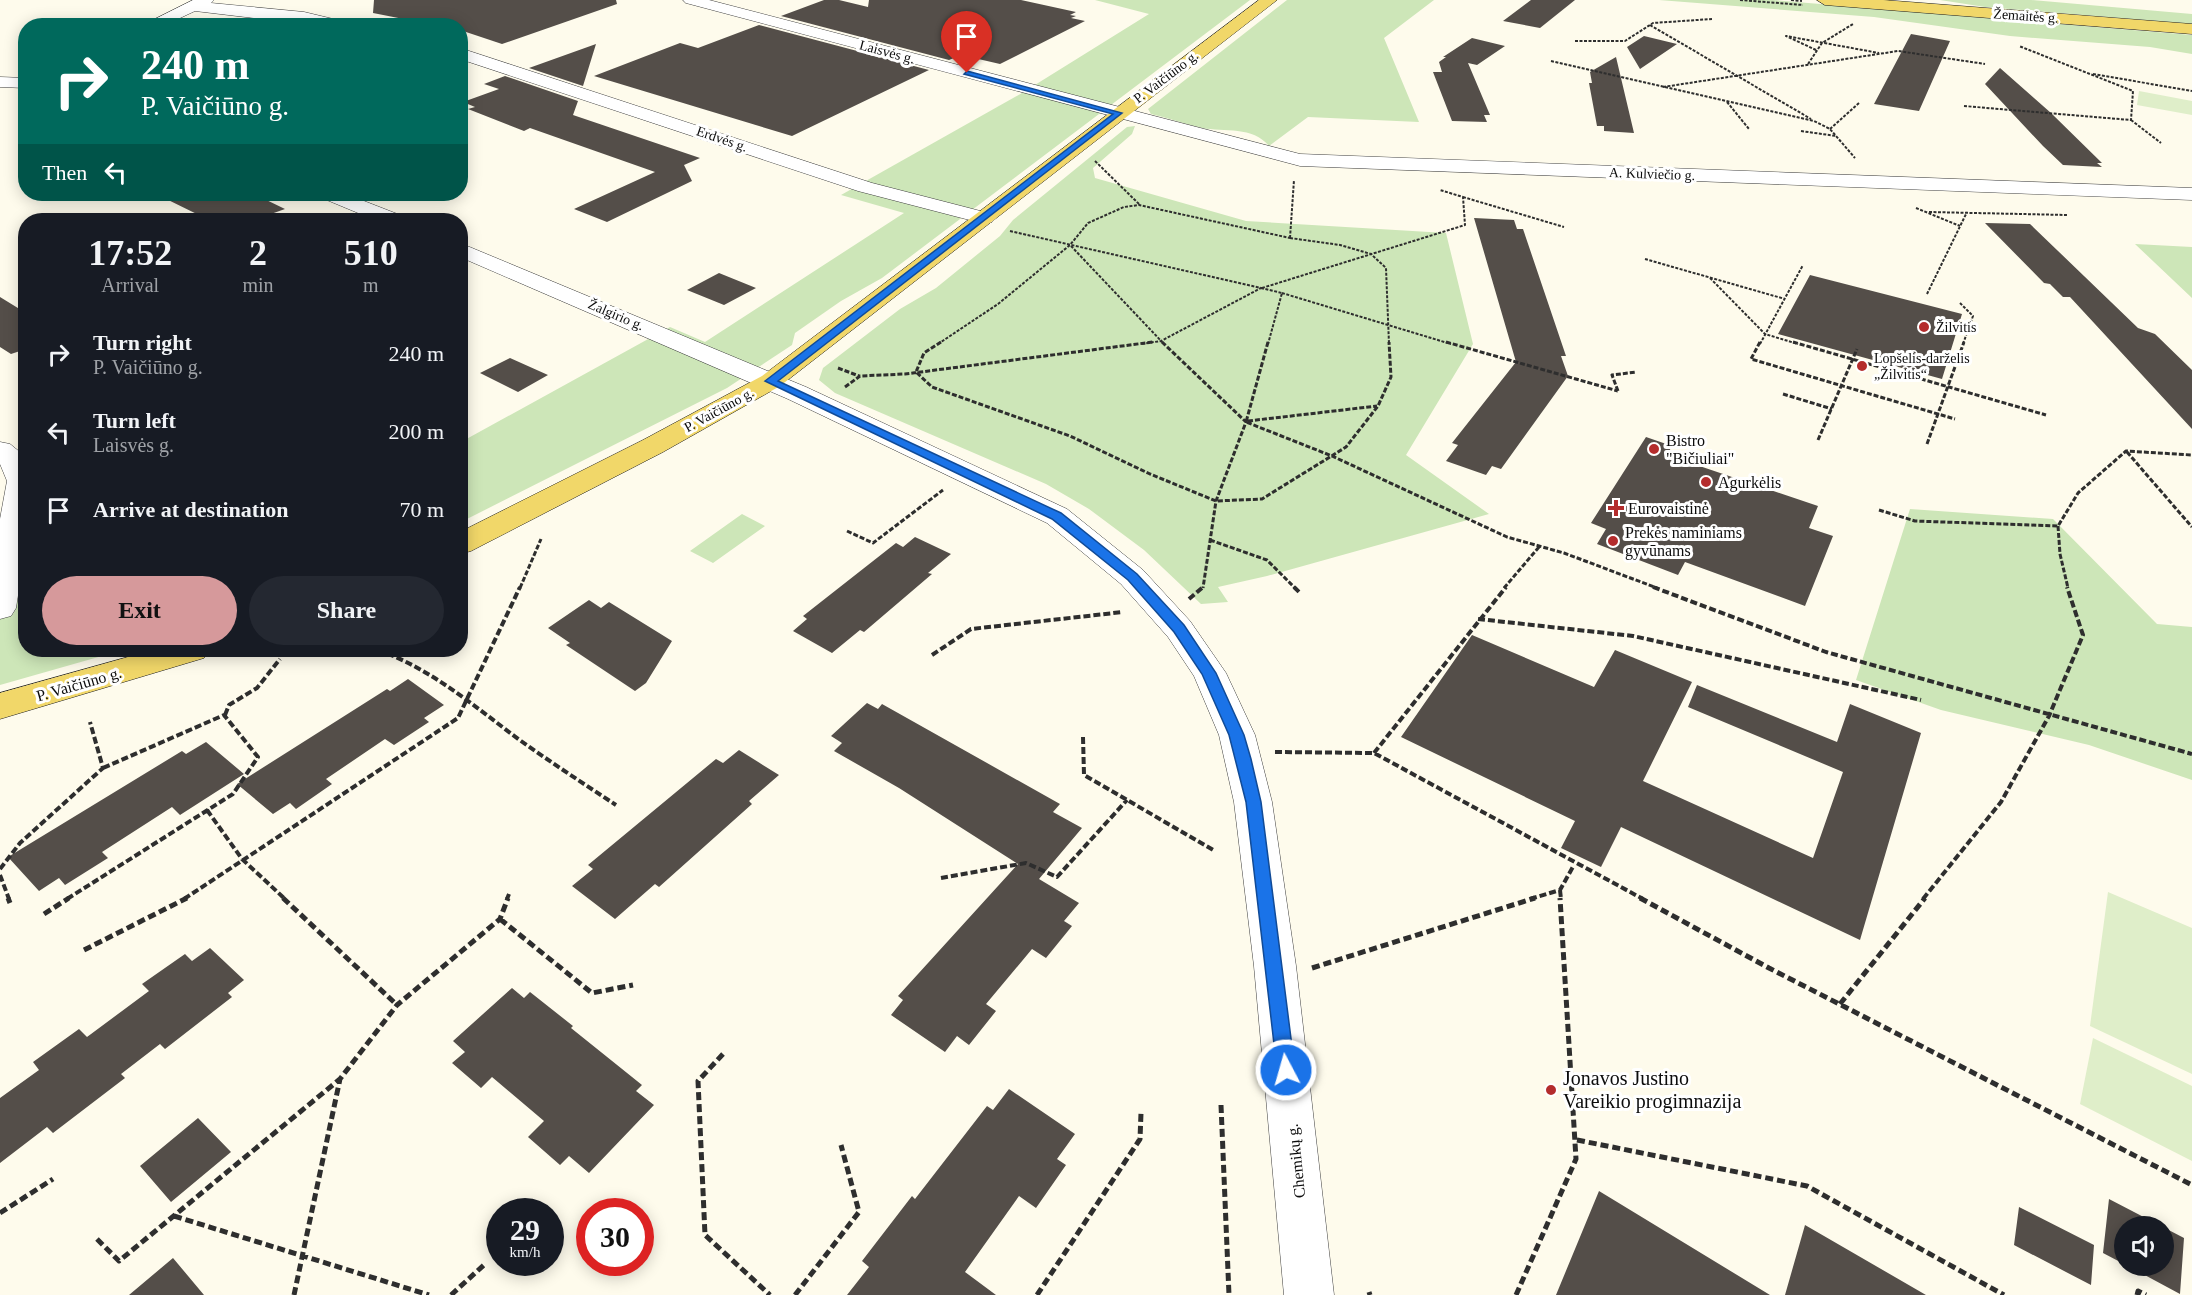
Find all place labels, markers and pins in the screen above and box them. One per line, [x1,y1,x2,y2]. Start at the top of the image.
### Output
pin [941,11,992,73]
place label: Žilvitis [1936,319,1976,335]
marker: Žilvitis [1917,320,1931,334]
place label: Lopšelis-darželis „Žilvitis“ [1874,351,1970,382]
marker: Lopšelis-darželis „Žilvitis“ [1855,359,1869,373]
place label: Bistro "Bičiuliai" [1666,432,1734,467]
marker: Bistro "Bičiuliai" [1647,442,1661,456]
place label: Agurkėlis [1718,474,1781,492]
marker: Agurkėlis [1699,475,1713,489]
place label: Eurovaistinė [1628,500,1709,517]
marker: Eurovaistinė [1609,501,1623,515]
place label: Prekės naminiams gyvūnams [1625,524,1742,560]
marker: Prekės naminiams gyvūnams [1606,534,1620,548]
place label: Jonavos Justino Vareikio progimnazija [1563,1067,1741,1113]
marker: Jonavos Justino Vareikio progimnazija [1544,1083,1558,1097]

